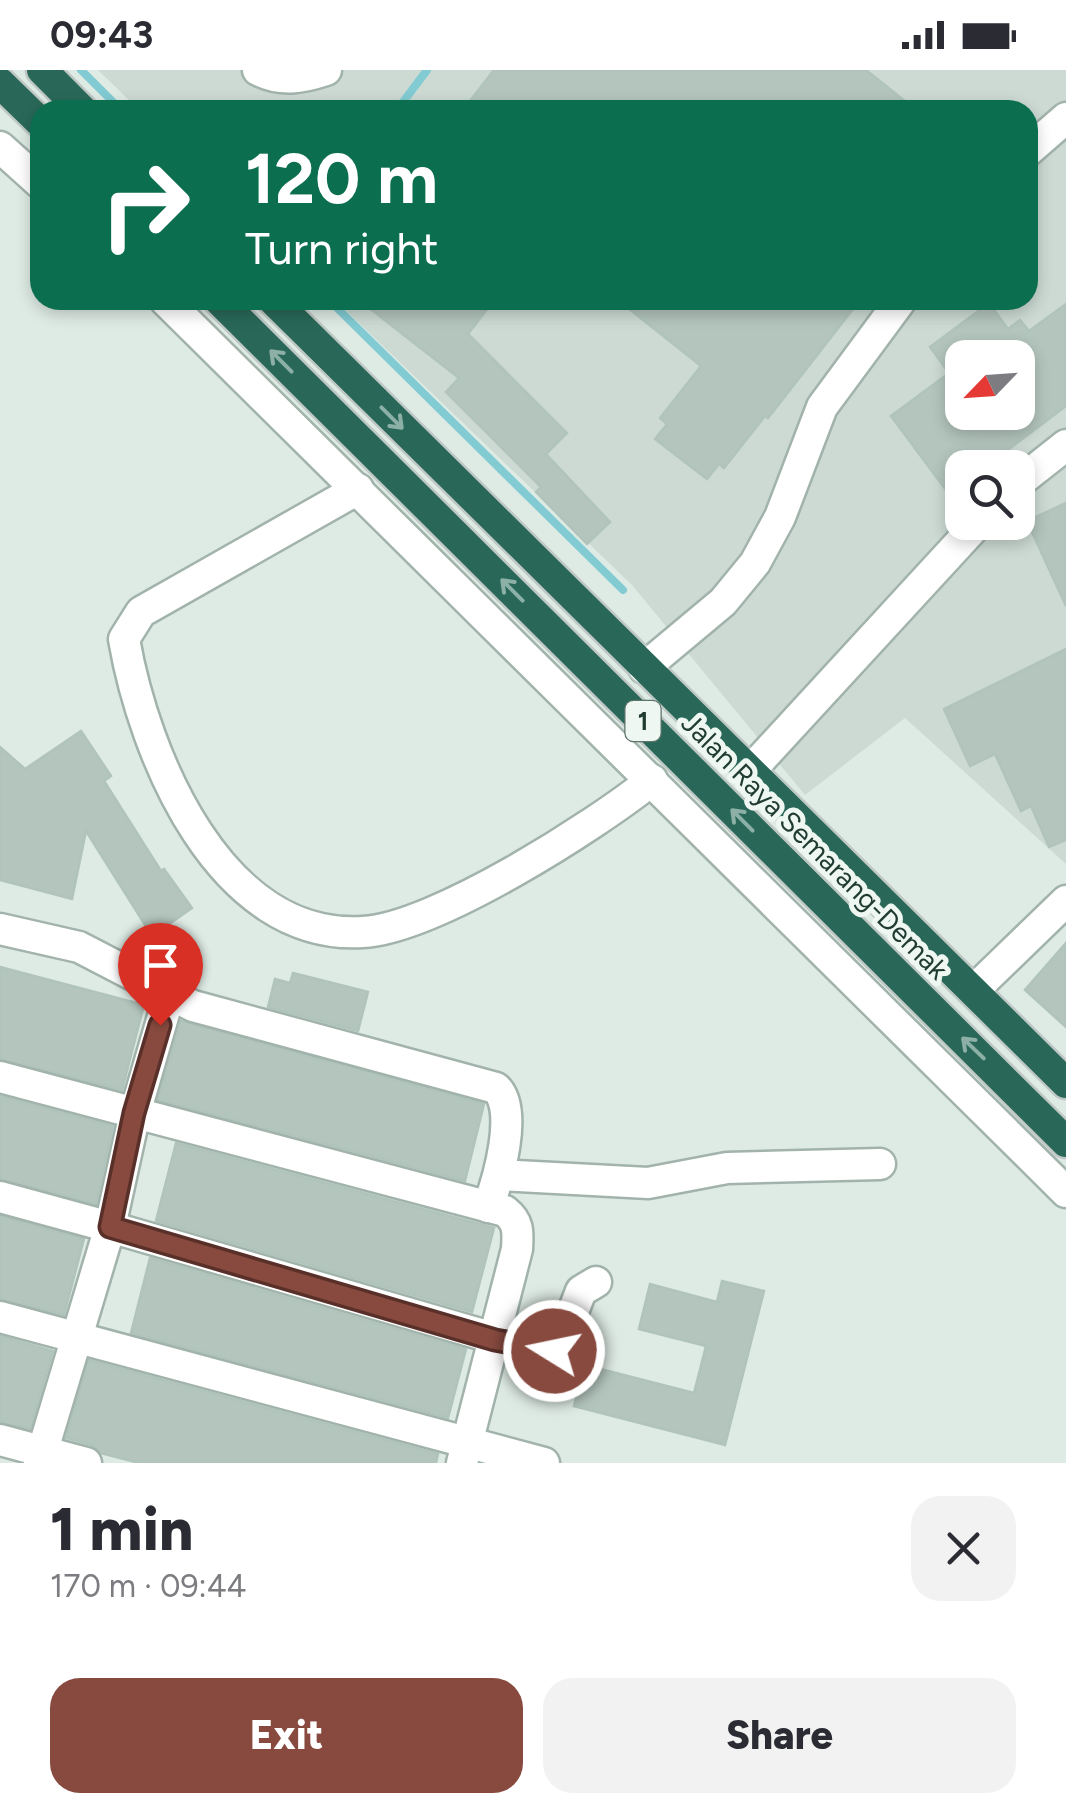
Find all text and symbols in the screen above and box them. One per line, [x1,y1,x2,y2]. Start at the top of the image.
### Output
text: 09:43 [50,12,153,58]
text: 120 m [245,136,438,221]
icon: right [80,140,210,270]
text: Turn right [245,221,438,275]
north arrow [945,340,1035,430]
map controls [945,340,1035,540]
one-way arrow [269,349,293,373]
one-way arrow [379,406,403,430]
button: search [945,450,1035,540]
one-way arrow [500,578,524,602]
road number: 1 [626,701,660,741]
street label: Jalan Raya Semarang-Demak [675,706,956,987]
one-way arrow [730,808,754,832]
pin [118,923,203,1026]
icon: arrive [133,938,188,993]
one-way arrow [961,1036,985,1060]
position arrow [502,1299,606,1403]
text: 1 min [50,1493,193,1565]
button: close [911,1496,1016,1601]
text: 170 m · 09:44 [50,1567,246,1605]
button: Exit [50,1678,523,1793]
button: Share [543,1678,1016,1793]

